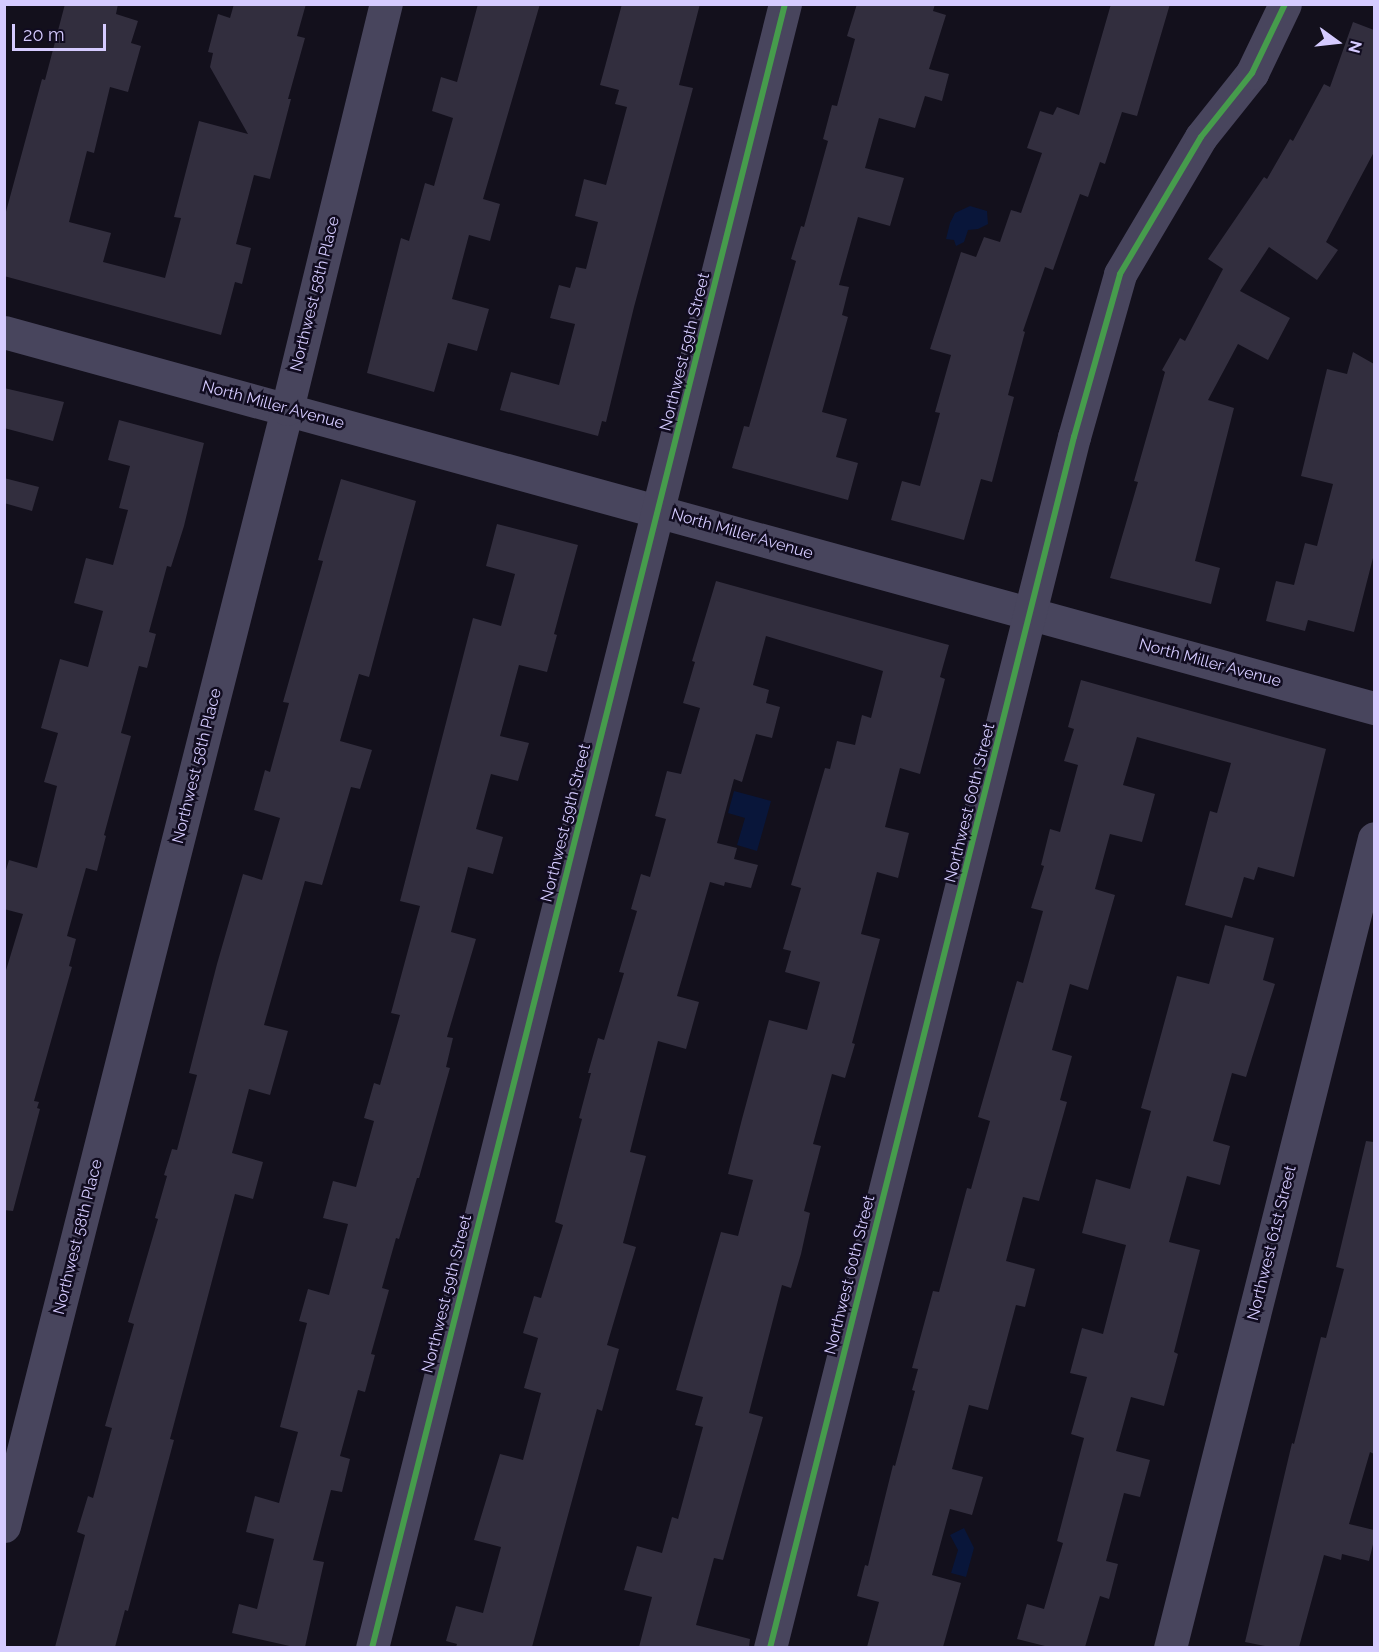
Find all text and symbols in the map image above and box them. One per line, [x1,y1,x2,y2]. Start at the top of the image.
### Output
scale bar [15,12,110,50]
north arrow [1307,12,1367,72]
text: 20 m [23,24,65,45]
text: N [1344,38,1366,55]
street label: Northwest 58th Place [286,214,344,374]
street label: Northwest 59th Street [656,271,714,433]
street label: North Miller Avenue [199,377,347,433]
street label: North Miller Avenue [668,504,816,564]
street label: North Miller Avenue [1136,635,1284,691]
street label: Northwest 58th Place [168,686,226,846]
street label: Northwest 60th Street [941,721,999,885]
street label: Northwest 59th Street [537,742,595,904]
street label: Northwest 58th Place [49,1157,107,1317]
street label: Northwest 61st Street [1243,1163,1301,1323]
street label: Northwest 60th Street [821,1193,879,1357]
street label: Northwest 59th Street [418,1213,476,1375]

